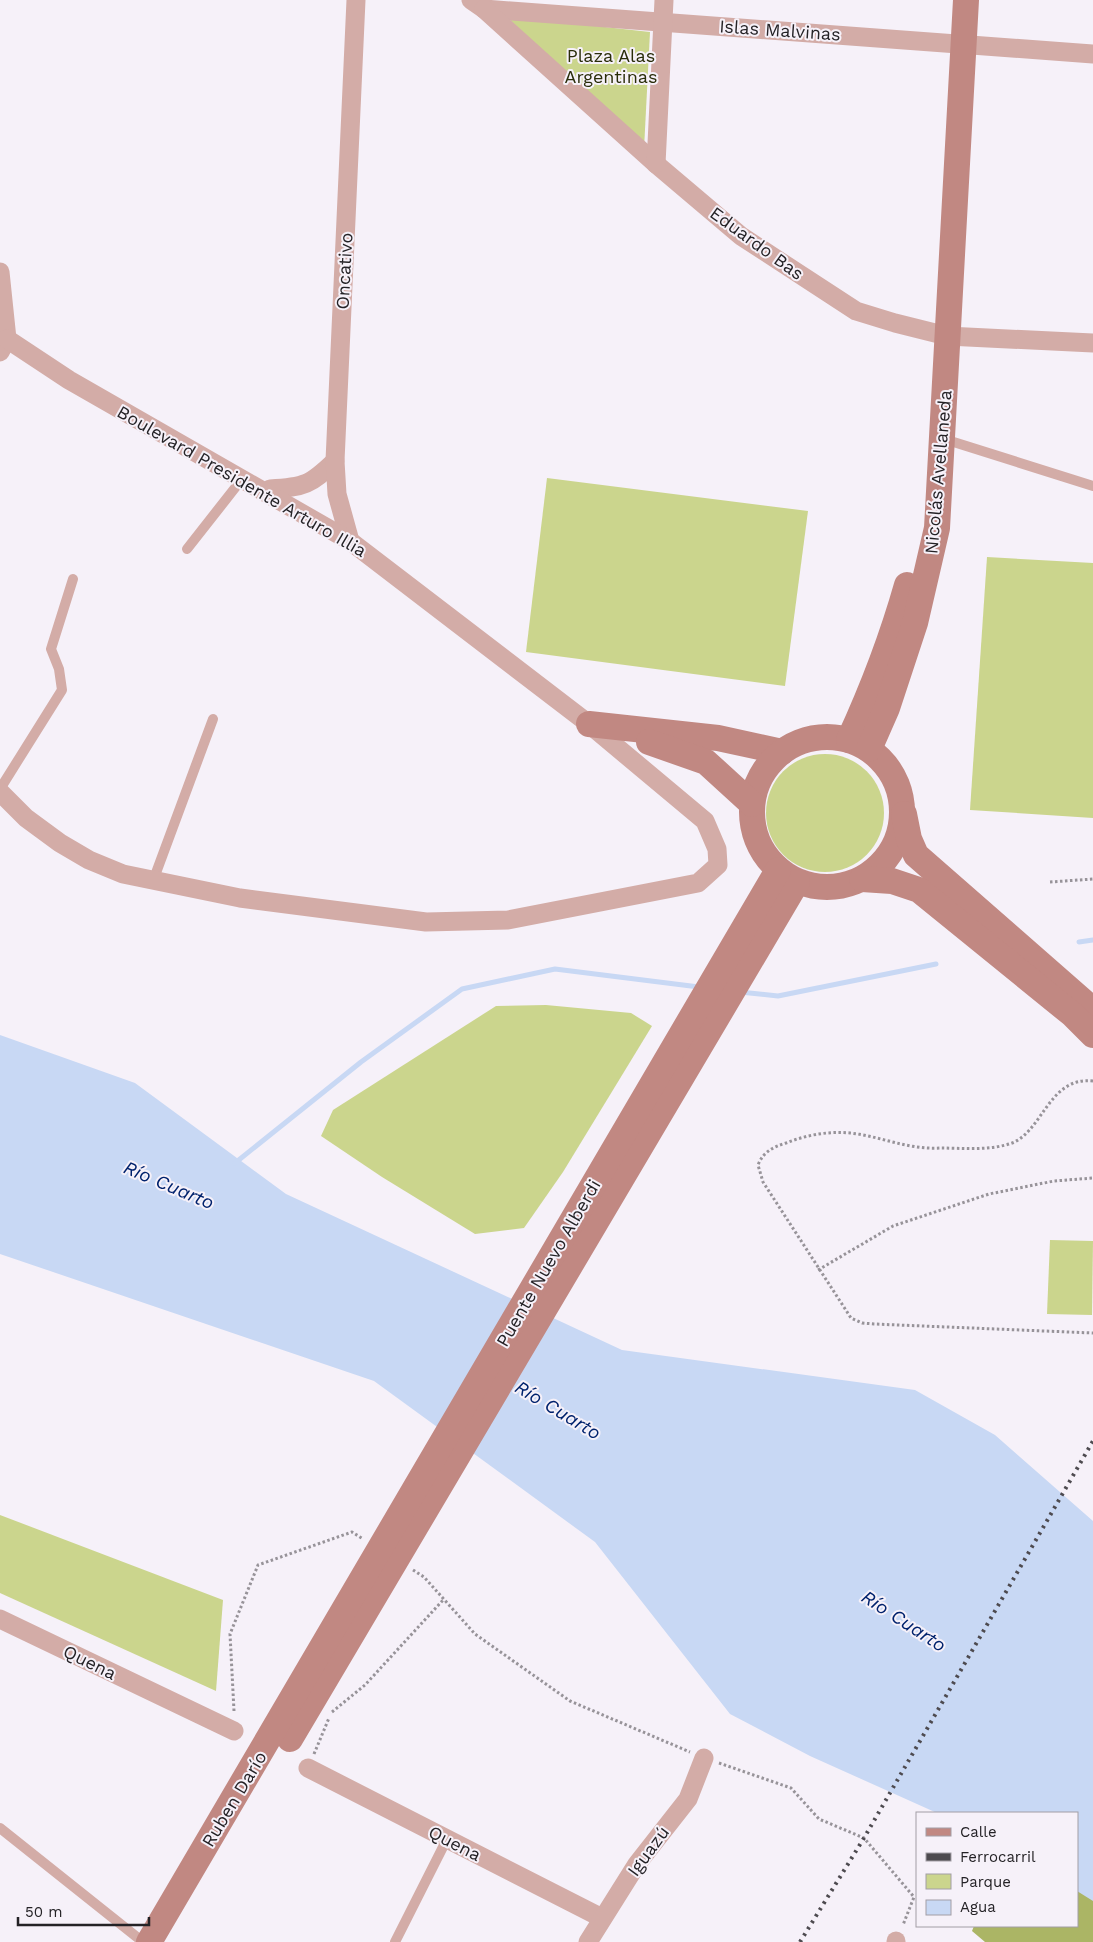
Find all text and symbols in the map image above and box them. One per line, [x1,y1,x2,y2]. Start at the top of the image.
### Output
street label: Islas Malvinas [719,15,841,45]
park label: Plaza Alas Argentinas [565,45,657,87]
street label: Eduardo Bas [706,202,808,284]
street label: Oncativo [332,232,356,310]
street label: Nicolás Avellaneda [920,389,956,555]
street label: Boulevard Presidente Arturo Illia [114,401,370,561]
water label: Río Cuarto [120,1156,218,1214]
street label: Puente Nuevo Alberdi [491,1176,605,1350]
water label: Río Cuarto [511,1375,605,1445]
water label: Río Cuarto [857,1585,951,1657]
street label: Quena [60,1640,120,1684]
street label: Ruben Darío [197,1747,271,1851]
legend [916,1812,1078,1927]
street label: Quena [425,1821,485,1865]
street label: Iguazú [623,1822,673,1880]
text: Calle [960,1823,997,1841]
text: Ferrocarril [960,1848,1036,1866]
text: Parque [960,1873,1011,1891]
scale bar [18,1894,149,1926]
text: Agua [960,1898,996,1916]
text: 50 m [25,1903,62,1921]

